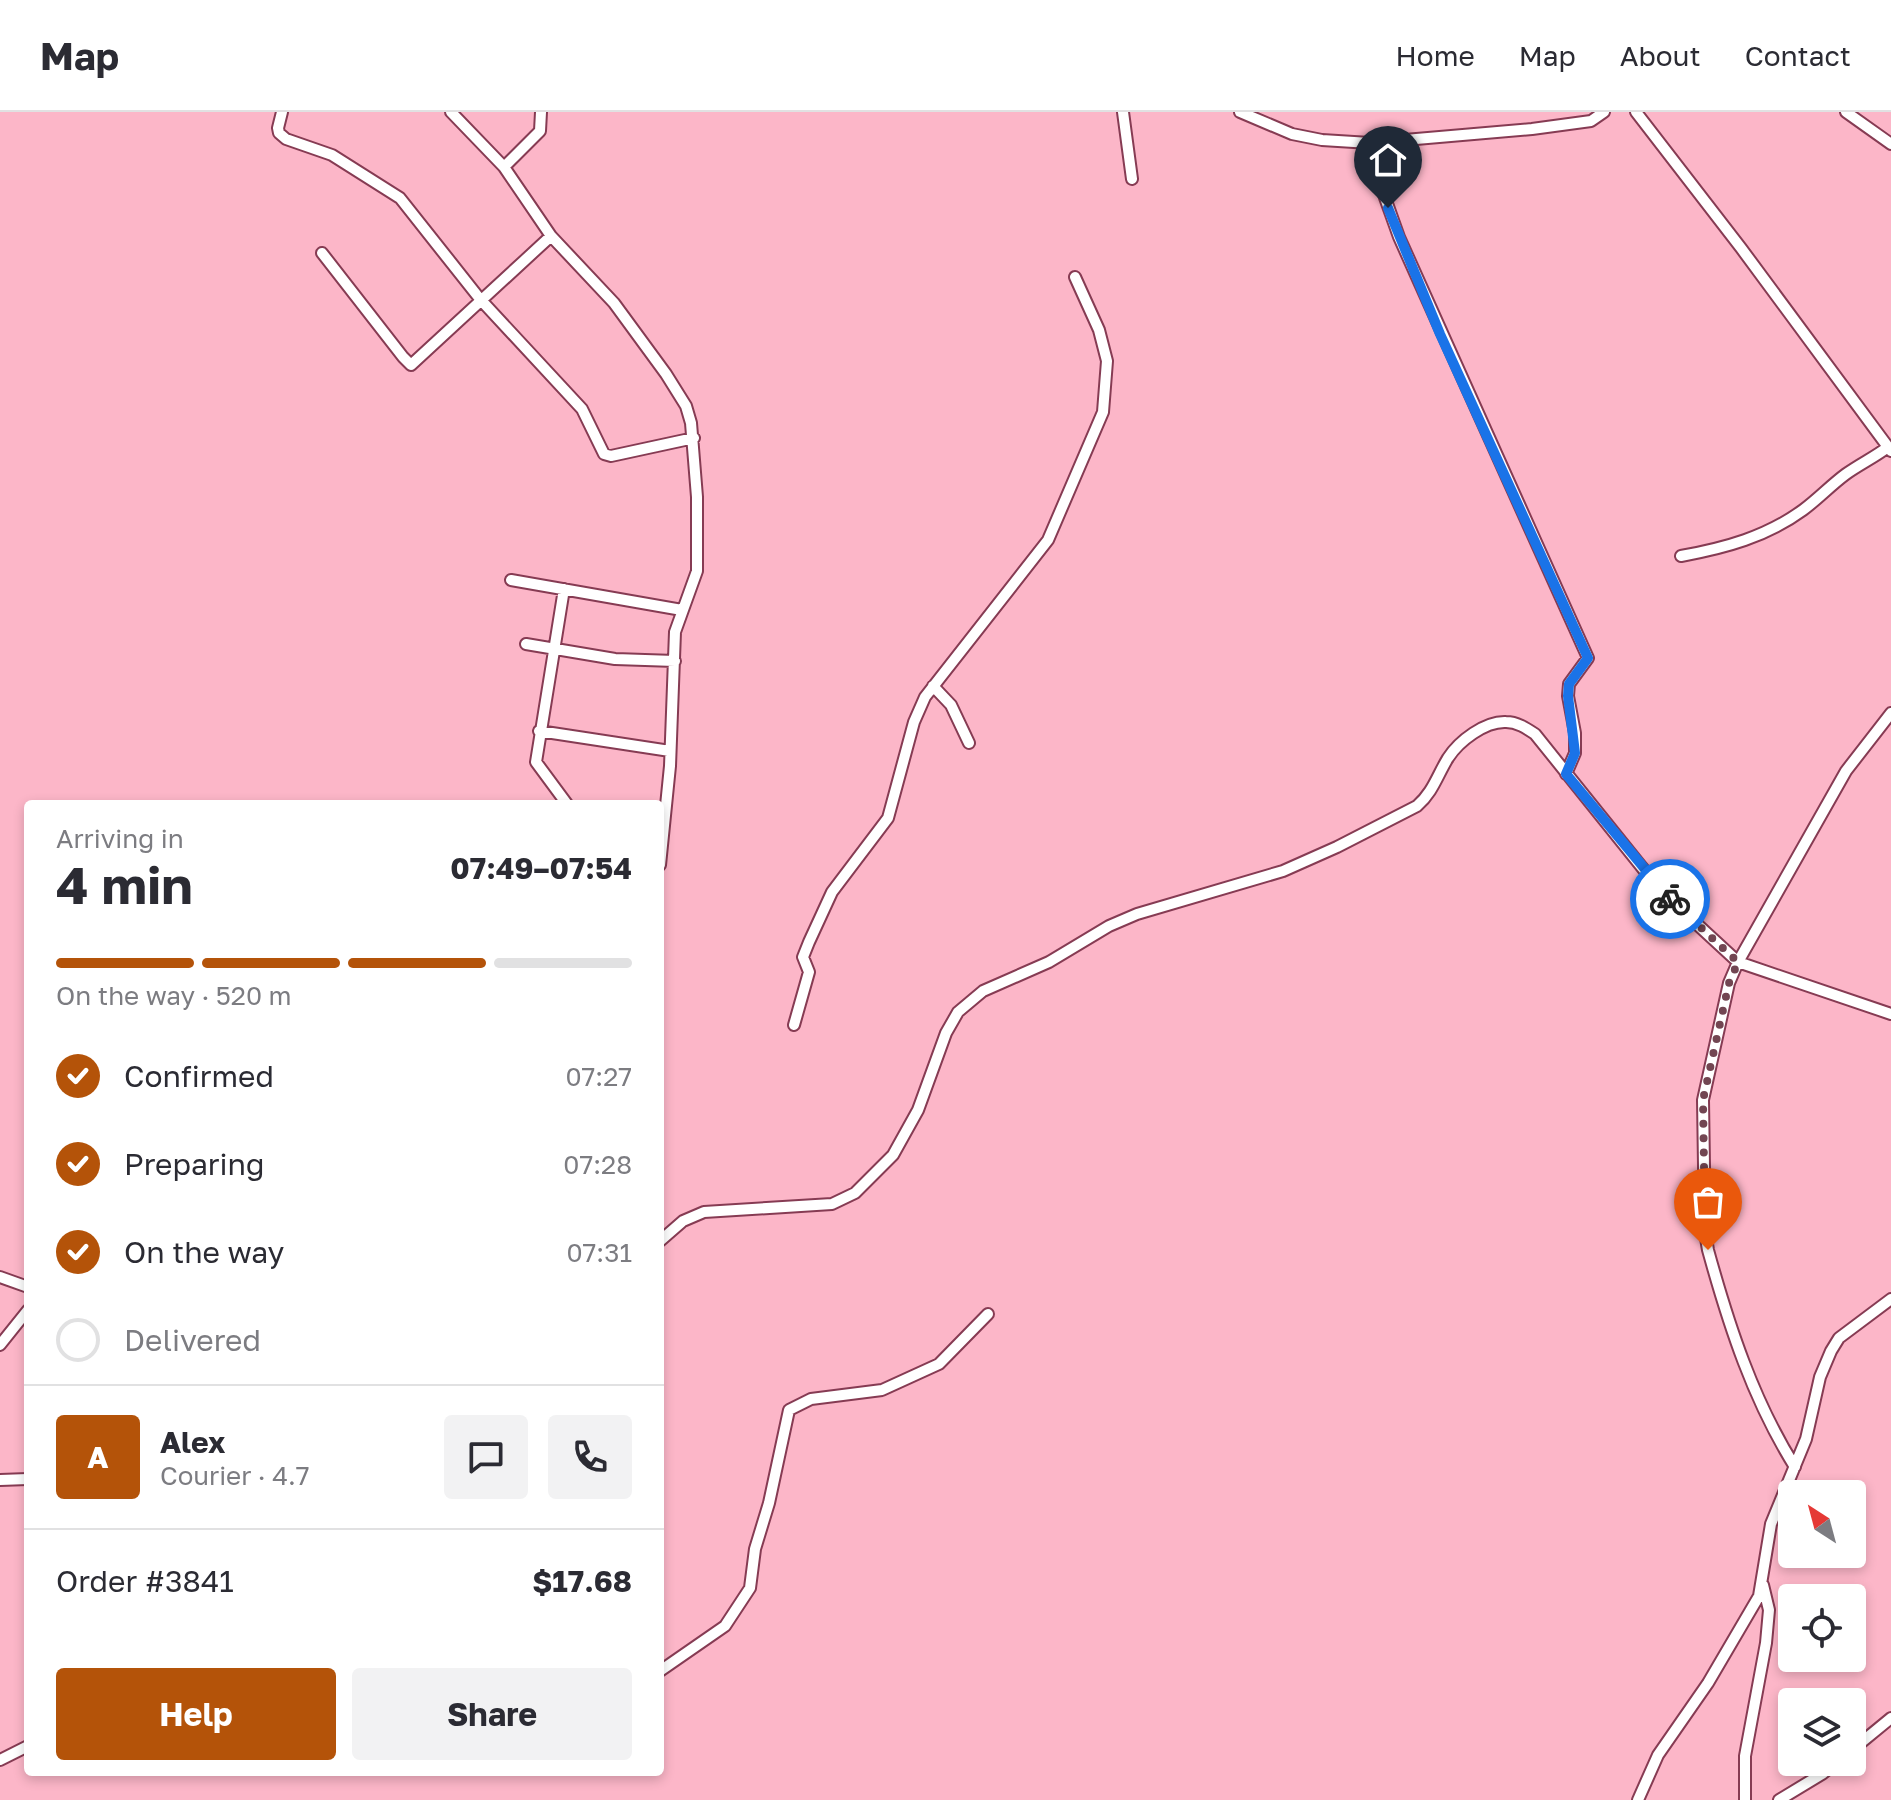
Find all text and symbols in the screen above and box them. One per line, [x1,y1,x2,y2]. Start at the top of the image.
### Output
text: Map [40,33,119,78]
text: Home [1396,39,1475,72]
text: Map [1519,39,1576,72]
text: About [1620,39,1701,72]
text: Contact [1745,39,1851,72]
pin [1354,126,1422,208]
icon: home [1366,138,1410,182]
text: Arriving in [56,823,184,854]
text: 07:49–07:54 [450,850,632,886]
text: 4 min [56,853,193,915]
courier [1630,859,1710,939]
icon: bike [1648,877,1692,921]
text: On the way · 520 m [56,980,292,1011]
icon: check [56,1054,100,1098]
text: Confirmed [124,1058,274,1094]
text: 07:27 [565,1061,632,1092]
icon: check [56,1142,100,1186]
text: Preparing [124,1146,265,1182]
text: 07:28 [563,1149,632,1180]
pin [1674,1168,1742,1250]
icon: bag [1686,1180,1730,1224]
icon: check [56,1230,100,1274]
text: On the way [124,1234,284,1270]
text: 07:31 [566,1237,632,1268]
text: Delivered [124,1322,261,1358]
button: chat [444,1415,528,1499]
button: phone [548,1415,632,1499]
text: Alex [160,1424,225,1460]
text: A [87,1439,109,1475]
text: Courier · 4.7 [160,1460,310,1491]
north arrow [1778,1480,1866,1568]
map controls [1778,1480,1866,1776]
text: Order #3841 [56,1563,234,1599]
text: $17.68 [532,1563,632,1599]
button: locate [1778,1584,1866,1672]
button: Help [56,1668,336,1760]
button: Share [352,1668,632,1760]
button: layers [1778,1688,1866,1776]

